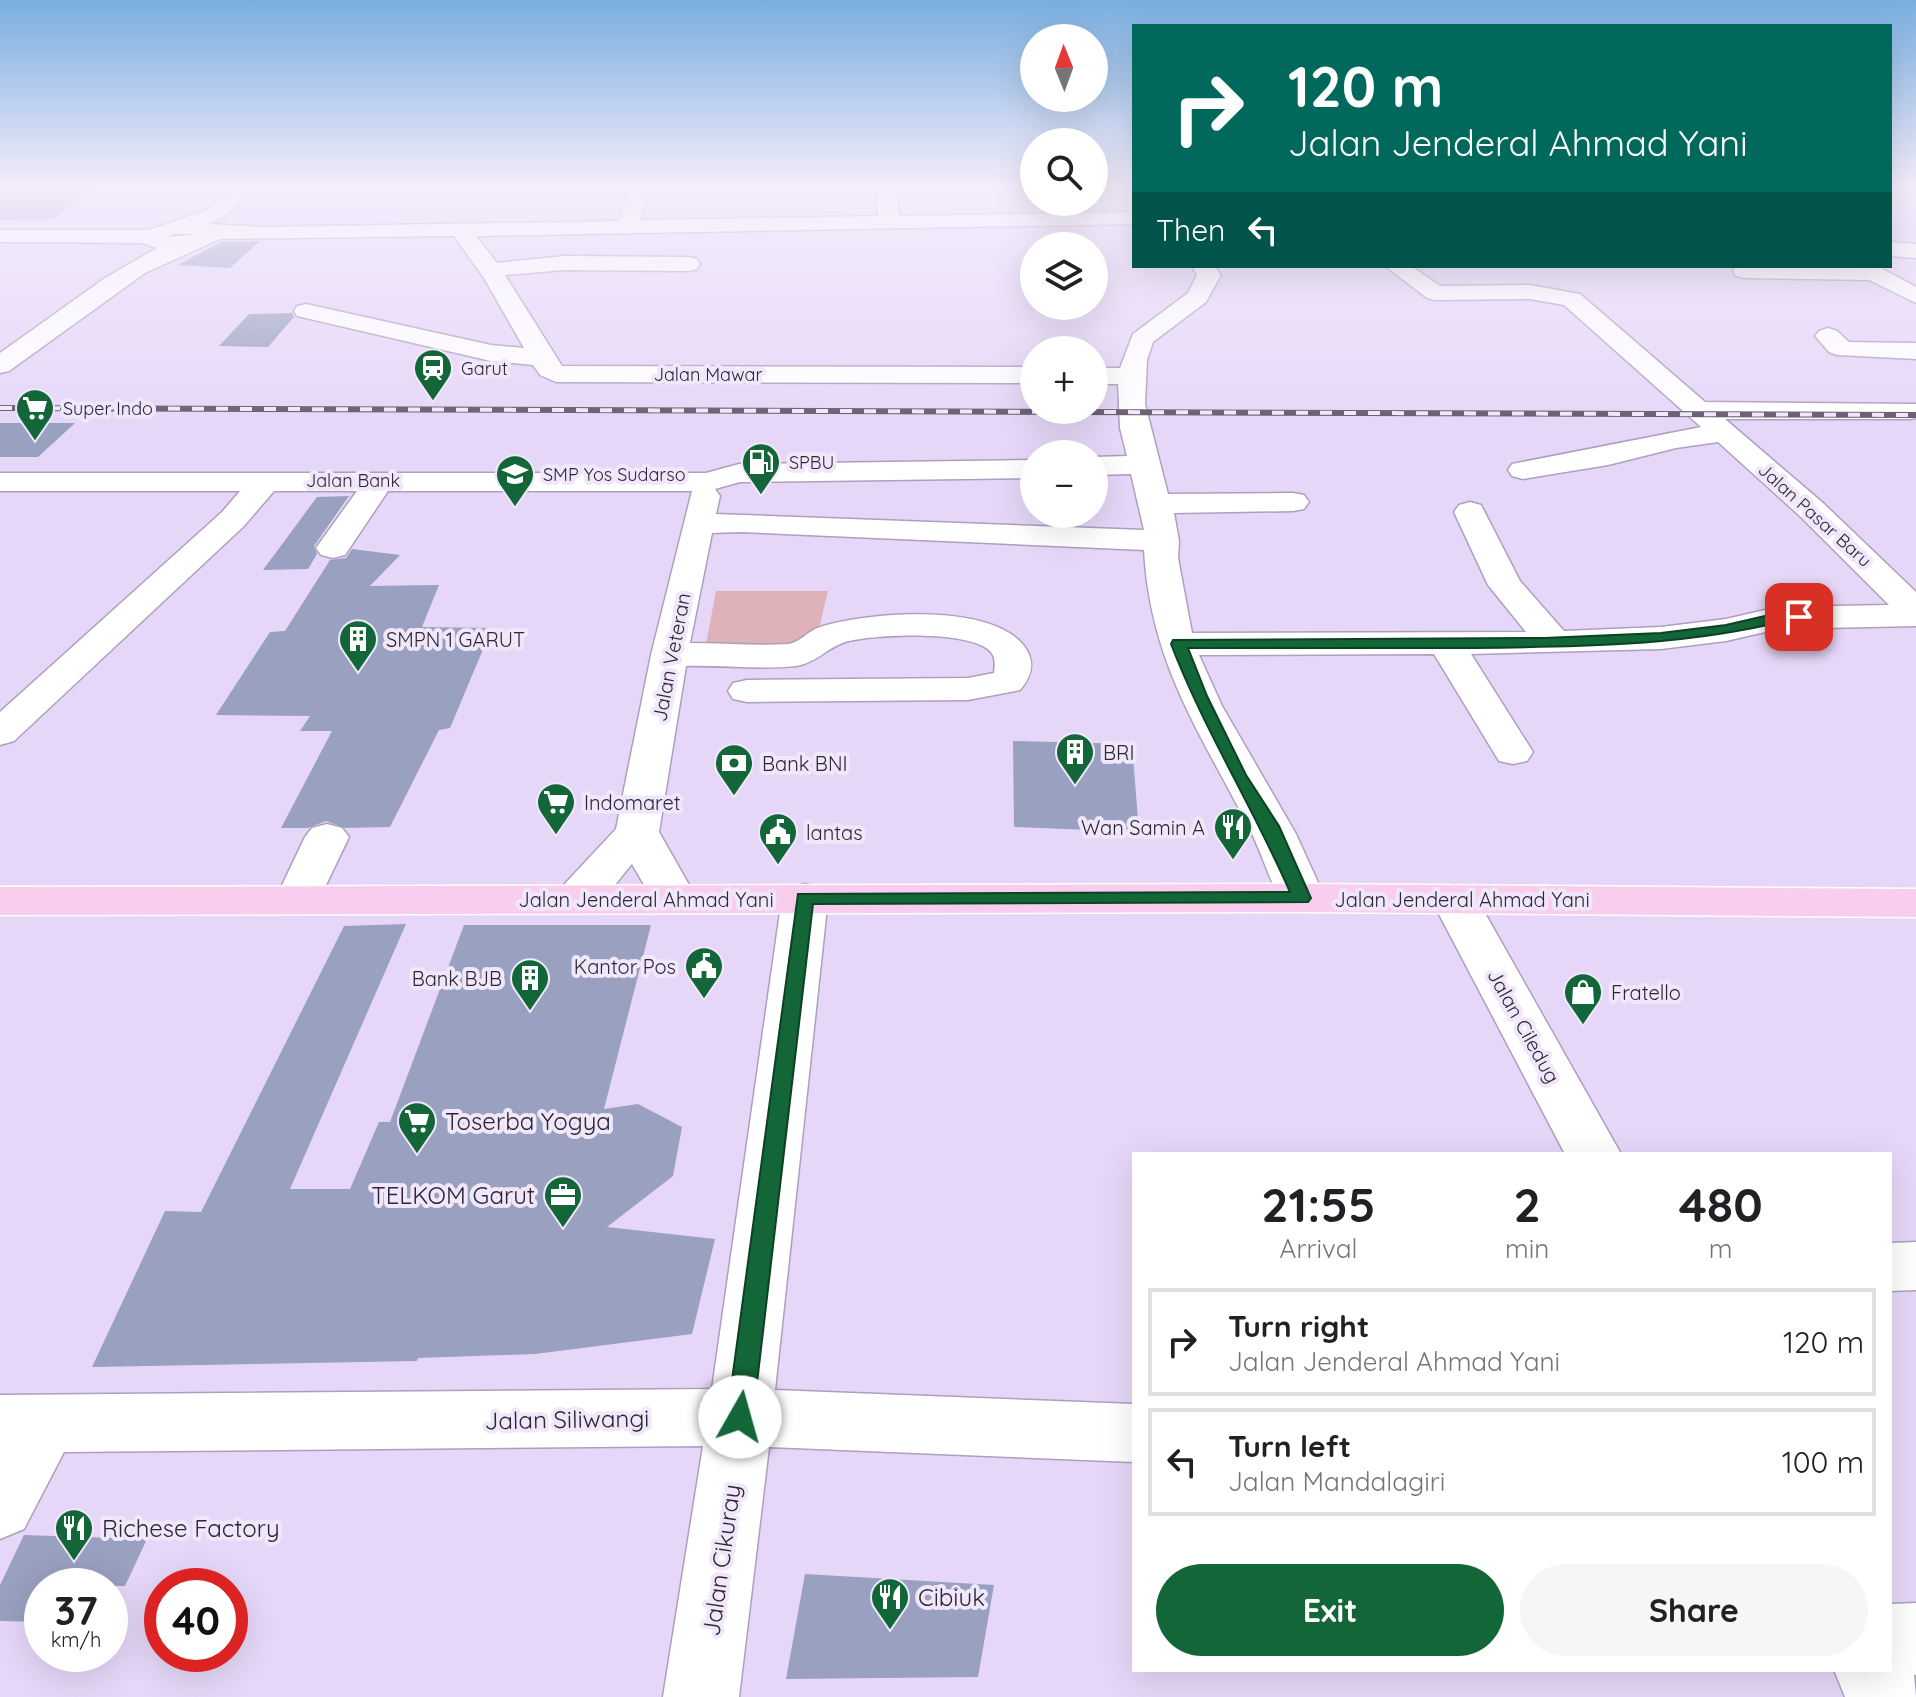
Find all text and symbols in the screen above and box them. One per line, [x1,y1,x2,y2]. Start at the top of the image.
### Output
north arrow [1020,24,1108,112]
map controls [1020,24,1108,528]
text: 120 m [1288,51,1443,121]
icon: right [1156,56,1260,160]
text: Jalan Jenderal Ahmad Yani [1288,120,1748,165]
button: search [1020,128,1108,216]
icon: left [1241,208,1285,252]
text: Then [1156,211,1225,249]
button: layers [1020,232,1108,320]
button: + [1020,336,1108,424]
station icon: Garut [412,347,454,402]
place label: Garut [461,357,508,380]
street label: Jalan Mawar [654,363,762,386]
supermarket icon: Super Indo [14,387,56,442]
place label: Super Indo [63,397,153,420]
button: − [1020,440,1108,528]
fuel station icon: SPBU [740,441,782,496]
place label: SPBU [789,451,834,474]
school or university icon: SMP Yos Sudarso [494,453,536,508]
street label: Jalan Pasar Baru [1754,458,1876,572]
place label: SMP Yos Sudarso [543,463,686,486]
street label: Jalan Bank [306,469,400,492]
pin [1765,583,1833,651]
street label: Jalan Veteran [646,591,696,723]
icon: arrive [1777,595,1821,639]
building icon: SMPN 1 GARUT [337,618,379,673]
place label: SMPN 1 GARUT [386,627,525,652]
building icon: BRI [1054,731,1096,786]
place label: BRI [1103,740,1134,765]
bank icon: Bank BNI [713,742,755,797]
place label: Bank BNI [762,751,847,776]
supermarket icon: Indomaret [535,781,577,836]
place label: Indomaret [584,790,681,815]
restaurant icon: Wan Samin A [1212,806,1254,861]
public building icon: lantas [757,811,799,866]
place label: Wan Samin A [1081,815,1205,840]
place label: lantas [806,820,863,845]
street label: Jalan Jenderal Ahmad Yani [518,887,774,912]
street label: Jalan Jenderal Ahmad Yani [1334,887,1590,912]
public building icon: Kantor Pos [683,945,725,1000]
place label: Kantor Pos [574,954,676,979]
building icon: Bank BJB [509,957,551,1012]
street label: Jalan Ciledug [1482,965,1566,1087]
place label: Bank BJB [412,966,502,991]
shop icon: Fratello [1562,971,1604,1026]
place label: Fratello [1611,980,1681,1005]
supermarket icon: Toserba Yogya [396,1100,438,1155]
place label: Toserba Yogya [445,1106,611,1136]
office icon: TELKOM Garut [542,1174,584,1229]
text: 21:55 [1261,1174,1376,1234]
text: 2 [1514,1174,1541,1234]
text: 480 [1679,1174,1763,1234]
place label: TELKOM Garut [371,1180,535,1210]
text: Arrival [1280,1232,1357,1265]
text: min [1505,1232,1549,1265]
text: m [1709,1232,1733,1265]
text: Turn right [1228,1307,1369,1345]
icon: right [1160,1320,1204,1364]
text: 120 m [1783,1323,1864,1361]
text: Jalan Jenderal Ahmad Yani [1228,1345,1560,1378]
position arrow [698,1375,782,1459]
street label: Jalan Siliwangi [484,1403,650,1435]
text: Turn left [1228,1427,1351,1465]
icon: left [1160,1440,1204,1484]
text: 100 m [1782,1443,1864,1481]
text: Jalan Mandalagiri [1228,1465,1445,1498]
street label: Jalan Cikuray [695,1482,747,1638]
restaurant icon: Richese Factory [53,1507,95,1562]
place label: Richese Factory [102,1513,280,1543]
button: Exit [1156,1564,1504,1656]
button: Share [1520,1564,1868,1656]
speed limit sign: 40 [144,1568,248,1672]
restaurant icon: Cibiuk [869,1576,911,1631]
place label: Cibiuk [918,1582,985,1612]
text: 37 [54,1585,98,1635]
text: km/h [51,1627,101,1652]

